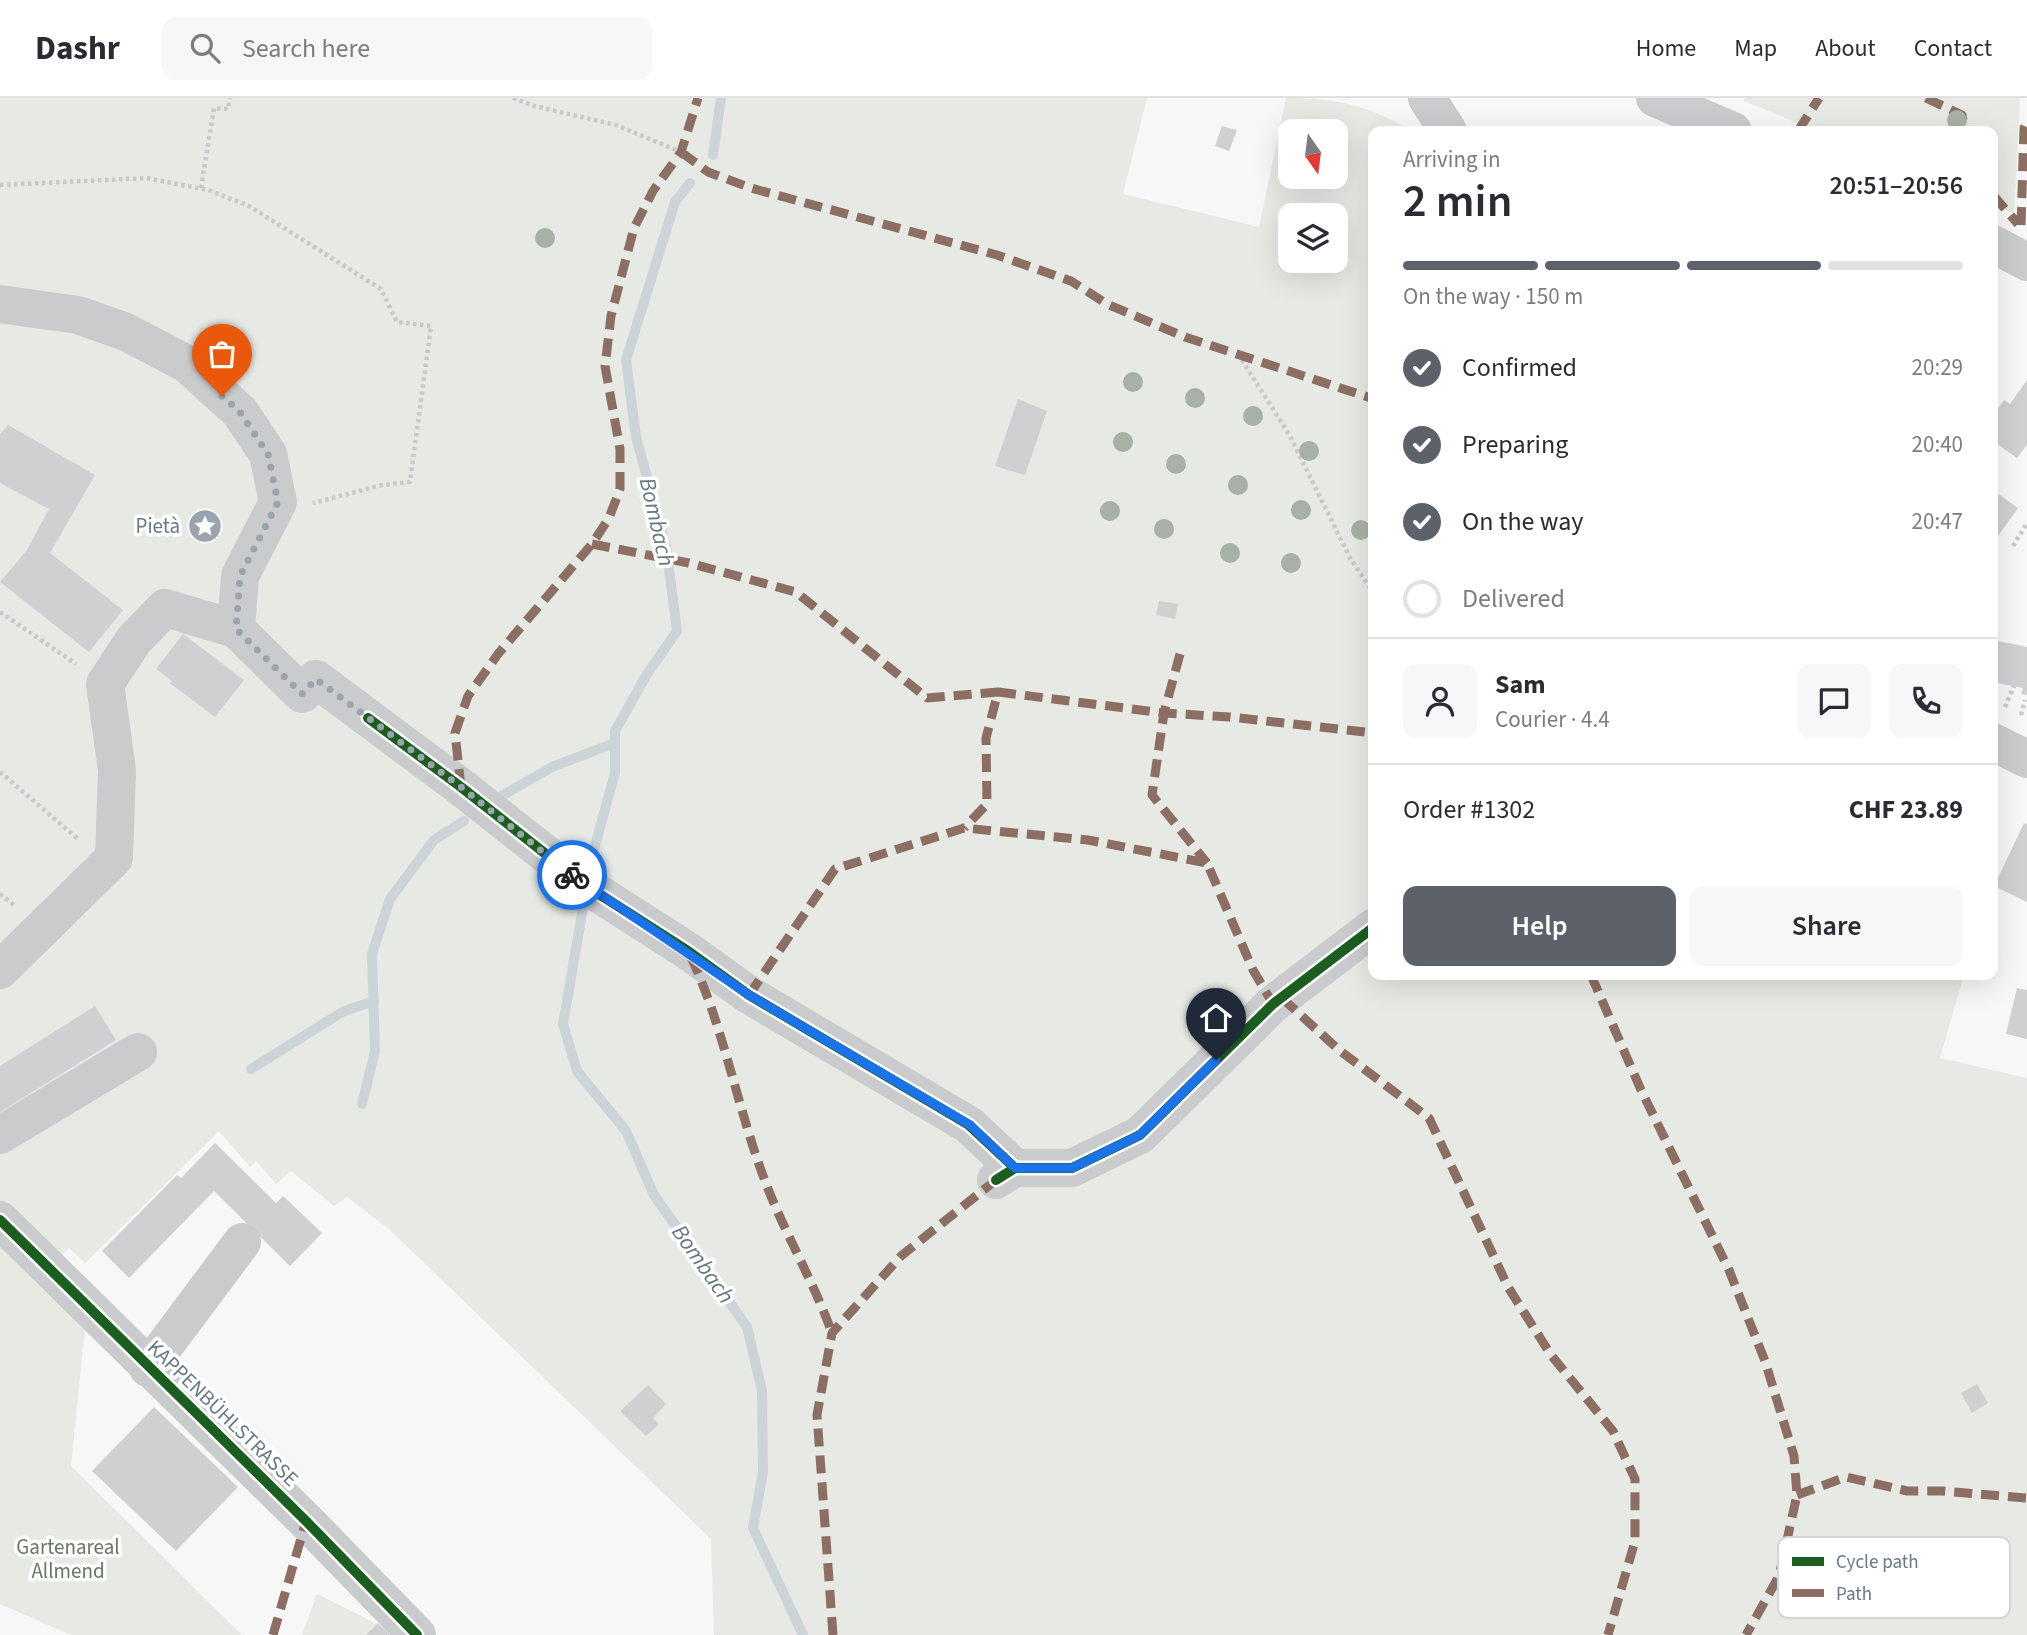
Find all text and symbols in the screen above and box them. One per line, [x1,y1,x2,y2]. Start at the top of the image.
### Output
search box [162,17,652,80]
text: Dashr [35,25,120,72]
icon: search [186,29,224,67]
text: Search here [242,30,370,67]
text: Home [1636,31,1696,66]
text: Map [1734,31,1777,66]
text: About [1815,31,1876,66]
text: Contact [1914,31,1992,66]
north arrow [1278,119,1348,189]
map controls [1278,119,1348,273]
text: Arriving in [1403,143,1501,176]
text: 20:51–20:56 [1830,167,1963,204]
text: 2 min [1403,169,1512,234]
button: layers [1278,203,1348,273]
text: On the way · 150 m [1403,280,1583,313]
pin [192,324,252,396]
icon: bag [203,335,241,373]
icon: check [1403,349,1441,387]
text: Confirmed [1462,349,1577,386]
text: 20:29 [1912,351,1963,384]
icon: check [1403,426,1441,464]
text: Preparing [1462,426,1568,463]
text: 20:40 [1912,428,1963,461]
water label: Bombach [631,474,683,570]
icon: check [1403,503,1441,541]
text: On the way [1462,503,1583,540]
text: 20:47 [1912,505,1963,538]
place icon: Pietà [186,507,224,545]
place label: Pietà [136,511,180,541]
text: Delivered [1462,580,1565,617]
button: person [1403,664,1477,738]
button: chat [1797,664,1871,738]
button: phone [1889,664,1963,738]
text: Sam [1495,666,1545,703]
text: Courier · 4.4 [1495,703,1610,736]
text: Order #1302 [1403,791,1535,828]
text: CHF 23.89 [1849,791,1963,828]
courier [537,840,607,910]
icon: bike [553,856,591,894]
button: Help [1403,886,1676,966]
button: Share [1690,886,1963,966]
pin [1186,988,1246,1060]
icon: home [1197,999,1235,1037]
water label: Bombach [664,1218,742,1310]
street label: KAPPENBÜHLSTRASSE [141,1333,305,1493]
park label: Gartenareal Allmend [16,1532,120,1586]
legend [1778,1537,2010,1618]
text: Cycle path [1836,1549,1918,1576]
text: Path [1836,1581,1872,1608]

